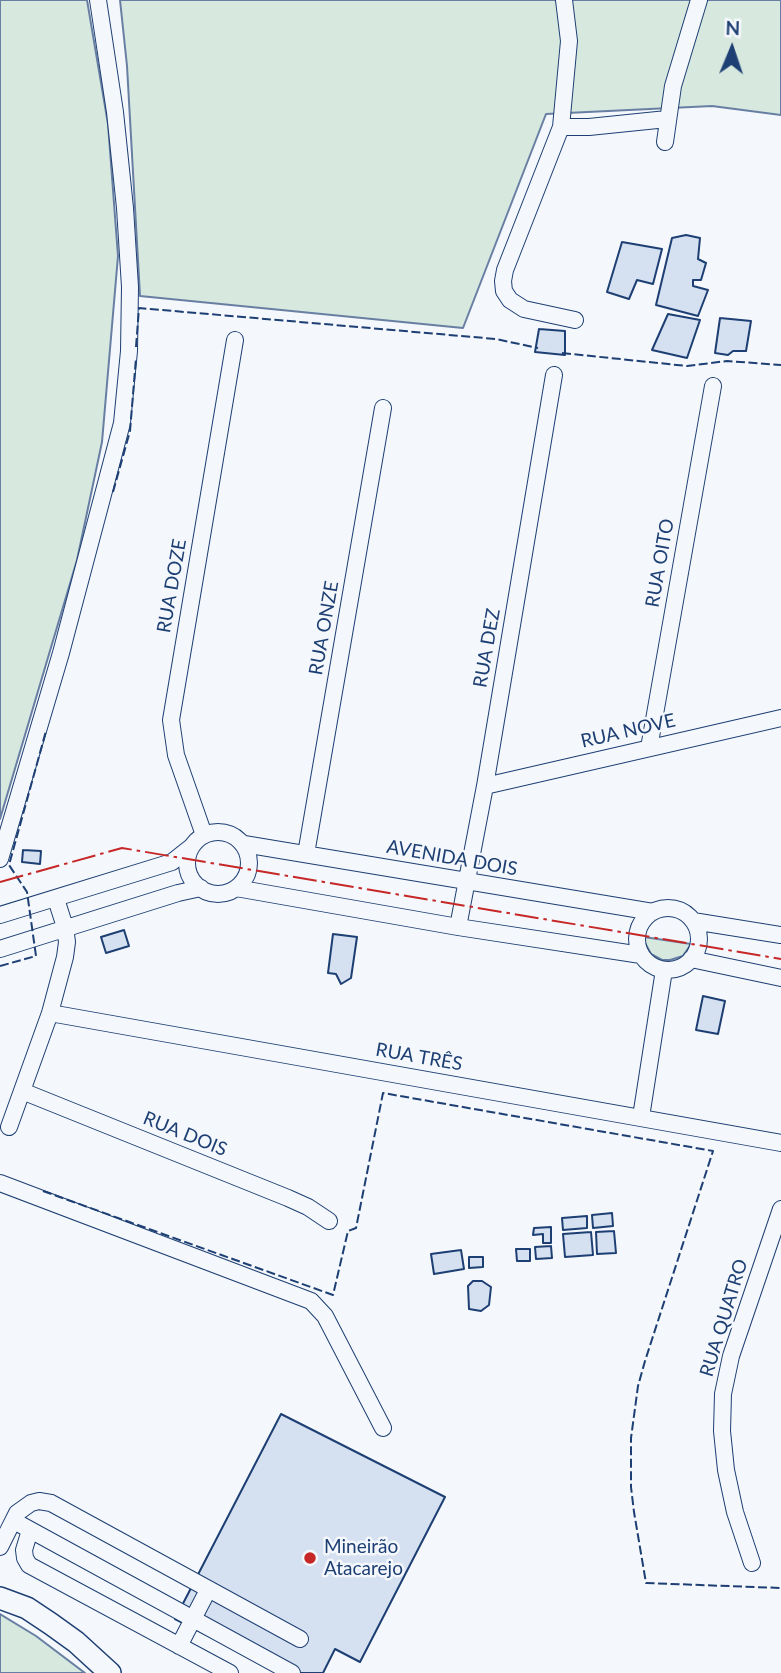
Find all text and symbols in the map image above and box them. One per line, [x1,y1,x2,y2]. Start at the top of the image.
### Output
north arrow [697,14,767,84]
text: N [725,16,740,39]
street label: RUA OITO [641,517,679,609]
street label: RUA DOZE [153,537,191,635]
street label: RUA ONZE [304,579,344,677]
street label: RUA DEZ [469,607,505,689]
street label: RUA NOVE [578,709,678,753]
street label: AVENIDA DOIS [385,835,519,881]
street label: RUA TRÊS [374,1038,464,1076]
street label: RUA DOIS [140,1107,230,1161]
street label: RUA QUATRO [695,1256,753,1380]
place label: Mineirão Atacarejo [324,1536,403,1580]
marker: Mineirão Atacarejo [302,1550,318,1566]

